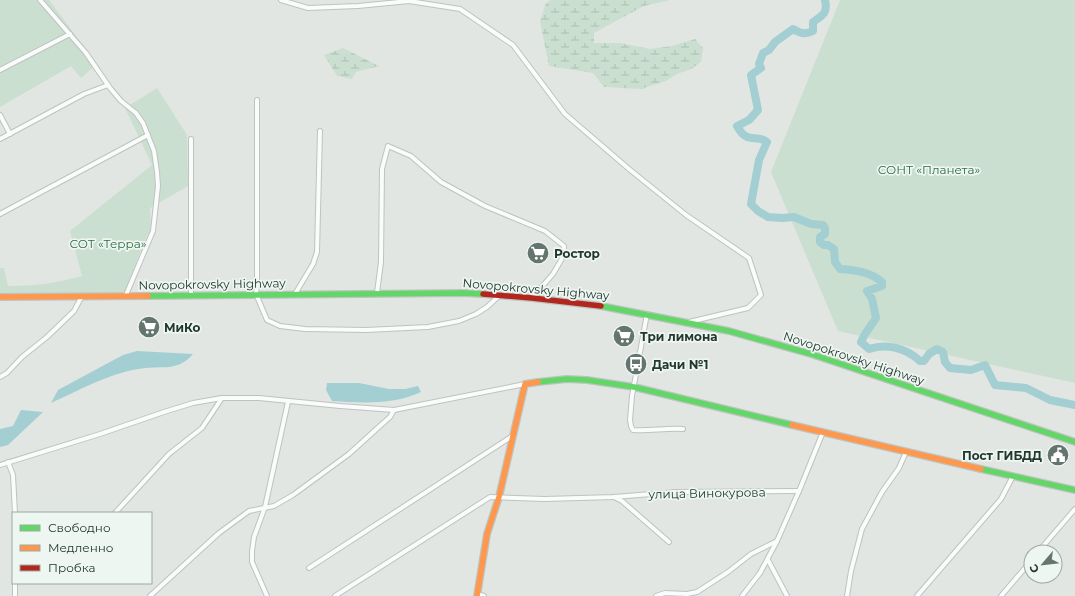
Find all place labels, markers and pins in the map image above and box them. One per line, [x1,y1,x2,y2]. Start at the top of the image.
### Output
supermarket icon: Ростор [525,240,551,266]
place label: Ростор [554,246,600,261]
supermarket icon: МиКо [136,314,162,340]
place label: МиКо [164,320,201,335]
supermarket icon: Три лимона [611,323,637,349]
place label: Три лимона [640,329,717,344]
bus stop icon: Дачи №1 [623,351,649,377]
place label: Дачи №1 [652,357,708,372]
public building icon: Пост ГИБДД [1045,442,1071,468]
place label: Пост ГИБДД [962,448,1042,463]

